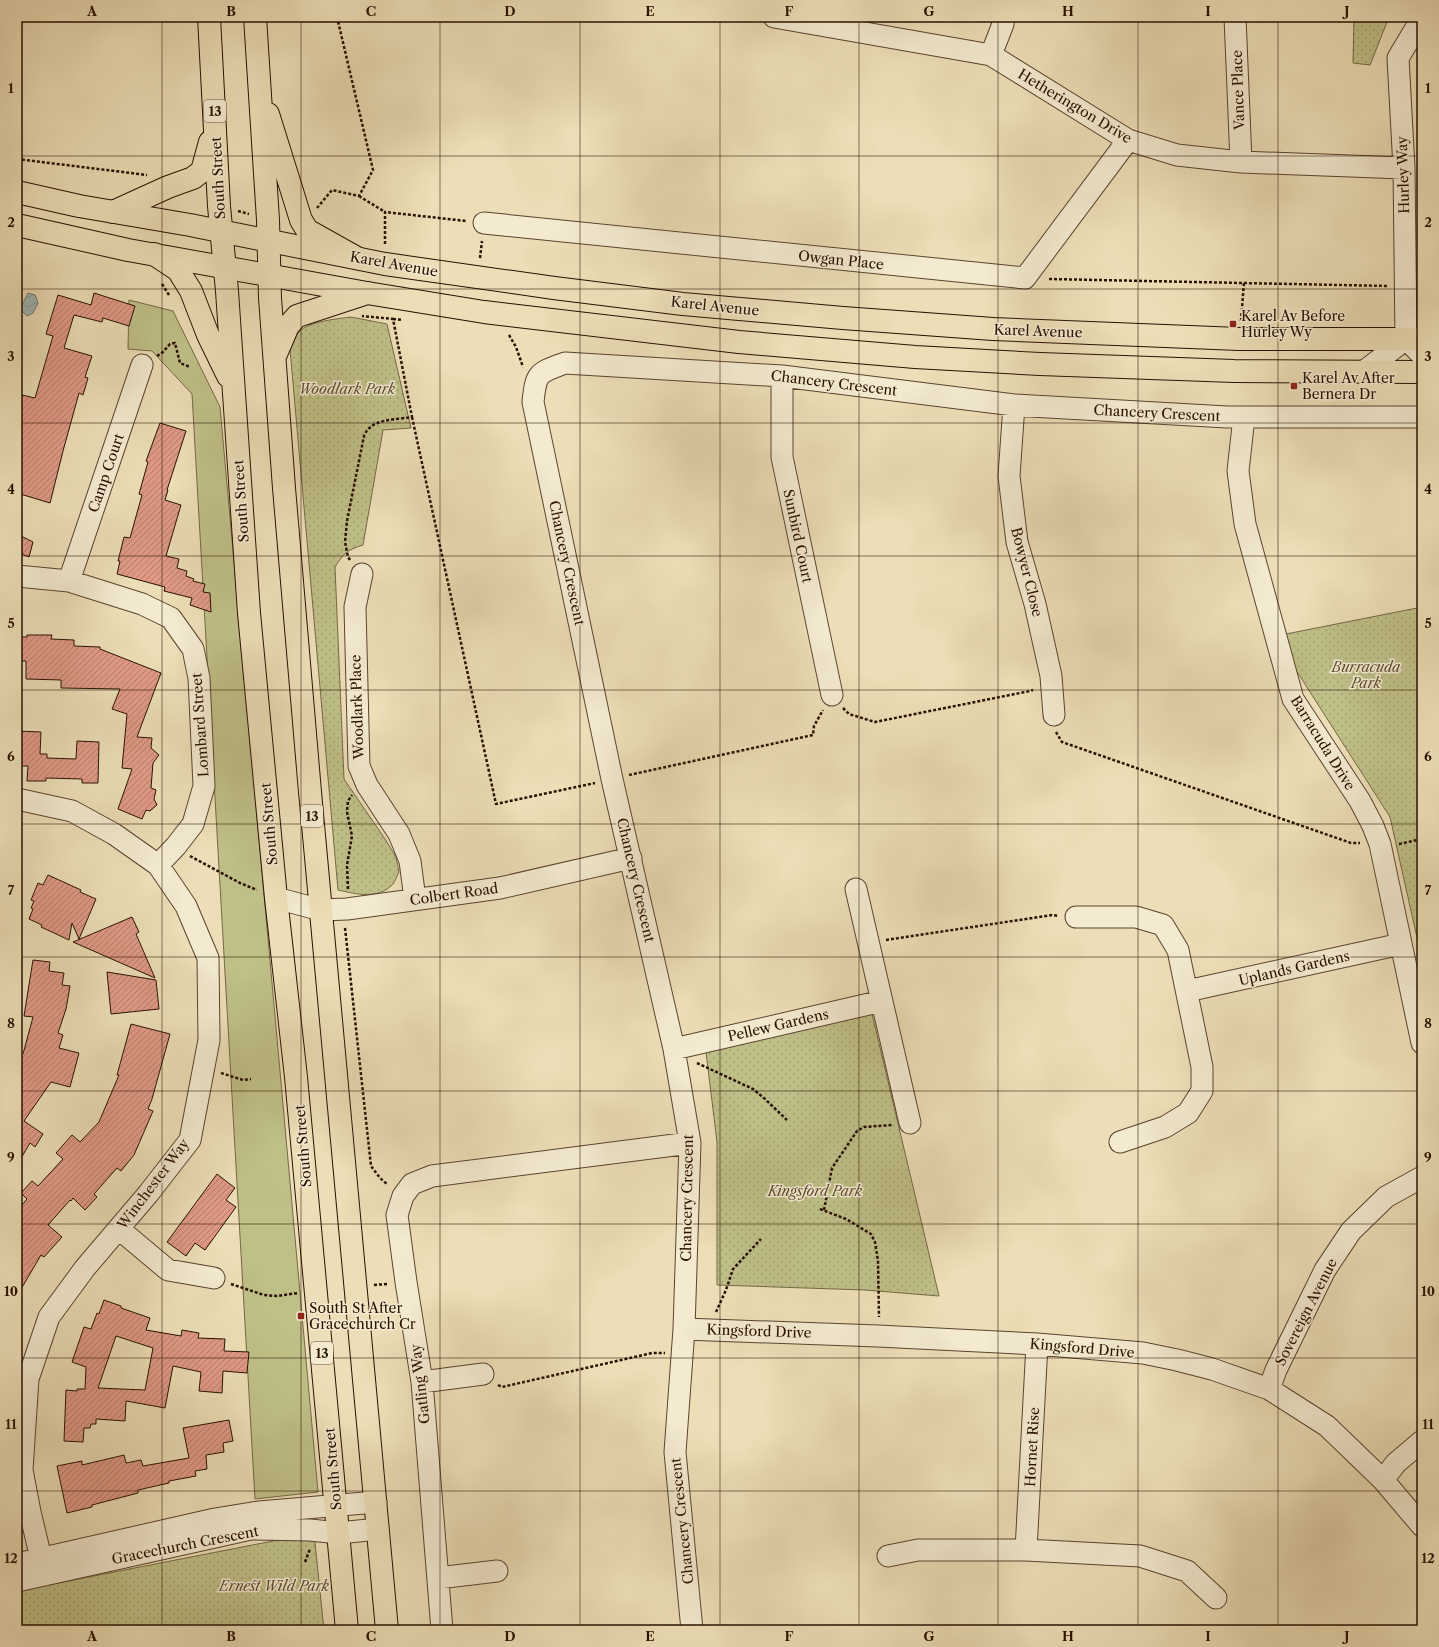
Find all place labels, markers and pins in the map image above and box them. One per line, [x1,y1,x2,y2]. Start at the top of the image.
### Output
place label: Karel Av Before Hurley Wy [1241,307,1345,341]
marker: Karel Av Before Hurley Wy [1228,319,1238,329]
place label: Karel Av After Bernera Dr [1302,369,1395,403]
marker: Karel Av After Bernera Dr [1289,381,1299,391]
place label: South St After Gracechurch Cr [309,1299,416,1333]
marker: South St After Gracechurch Cr [296,1311,306,1321]

